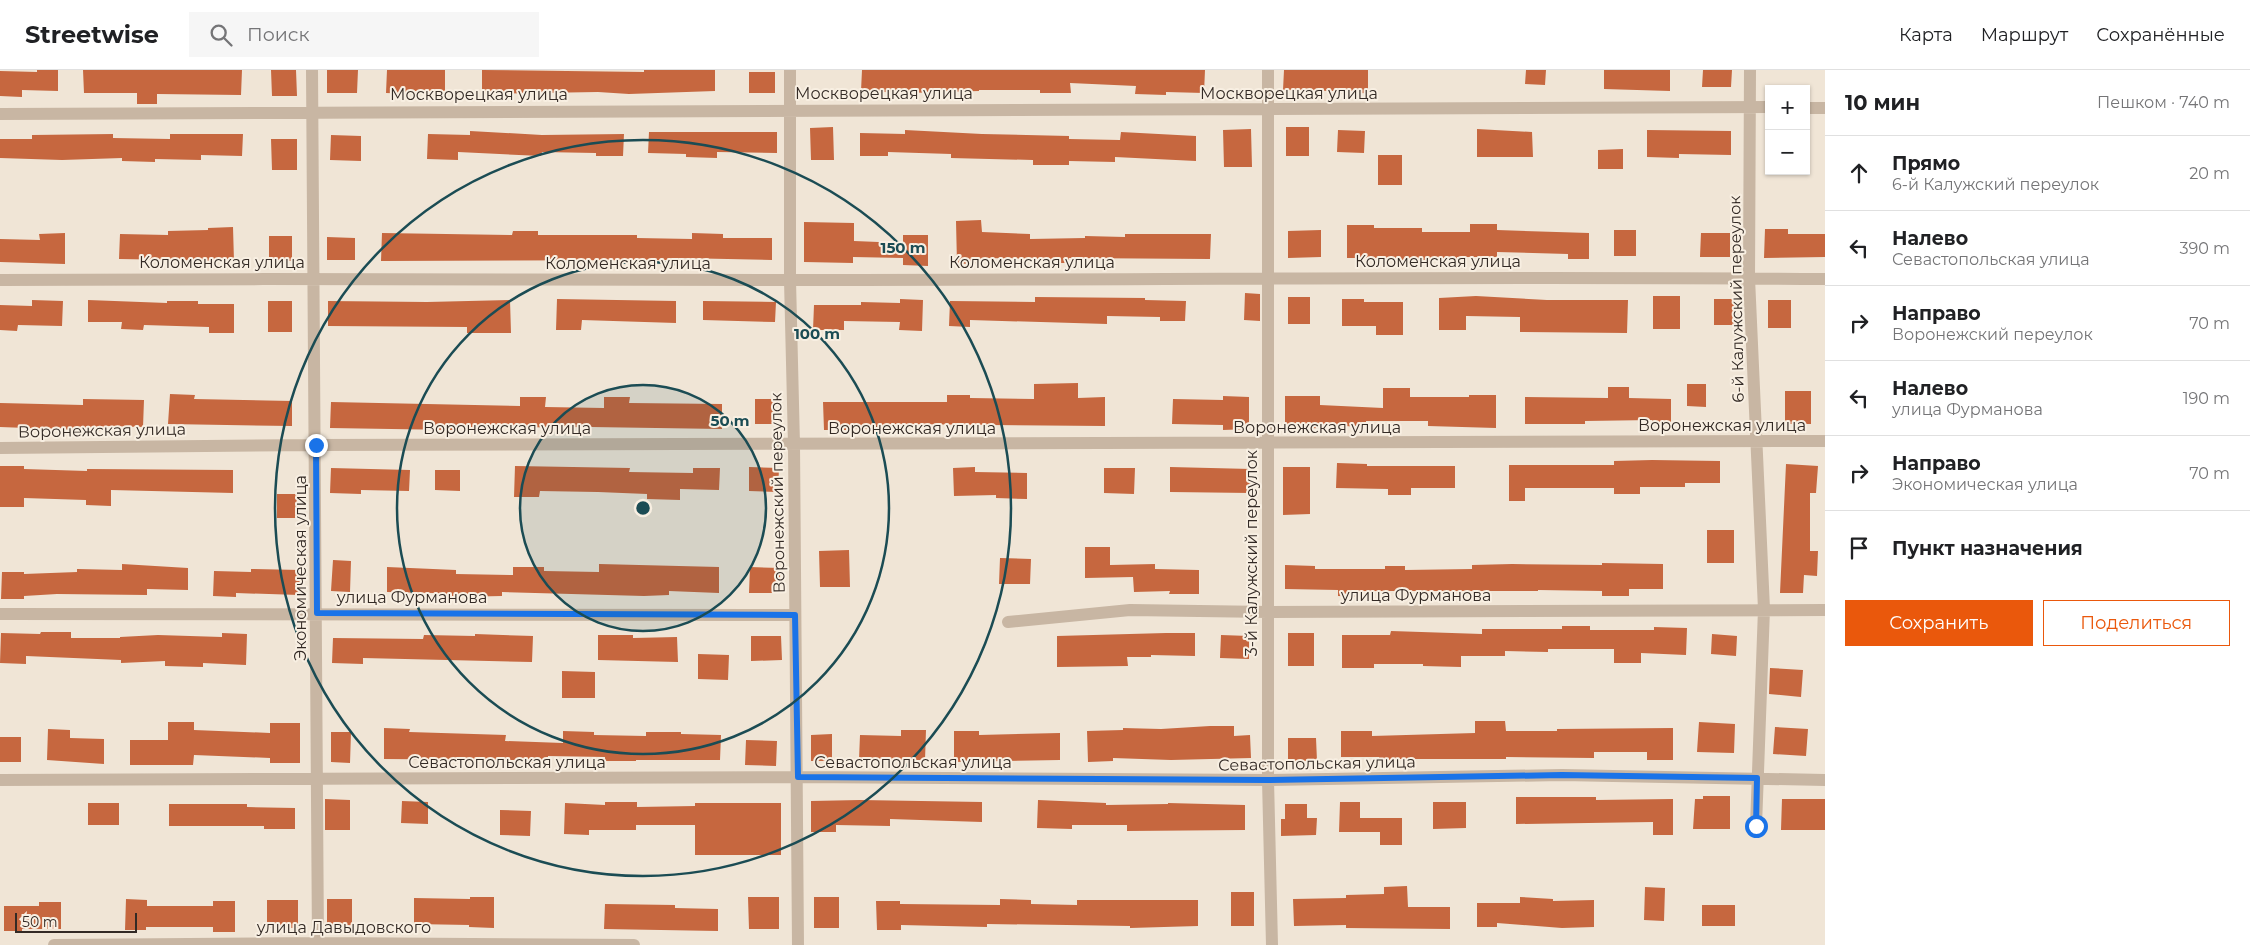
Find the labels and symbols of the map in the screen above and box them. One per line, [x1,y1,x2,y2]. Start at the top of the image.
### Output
street label: Москворецкая улица [795,84,973,103]
street label: Москворецкая улица [1200,84,1378,103]
street label: Москворецкая улица [390,85,568,104]
street label: 6-й Калужский переулок [1725,195,1748,403]
text: 150 m [881,238,925,257]
street label: Коломенская улица [1355,252,1521,271]
street label: Коломенская улица [139,253,305,272]
street label: Коломенская улица [949,253,1115,272]
street label: Коломенская улица [545,254,711,273]
text: 100 m [794,324,840,343]
street label: Воронежский переулок [766,392,789,594]
text: 50 m [710,411,750,430]
street label: Воронежская улица [1638,416,1806,435]
street label: Воронежская улица [1233,418,1401,437]
street label: Воронежская улица [423,419,591,438]
street label: Воронежская улица [828,419,996,438]
street label: Воронежская улица [18,420,186,441]
route end [305,434,328,457]
street label: 3-й Калужский переулок [1242,449,1261,656]
street label: Экономическая улица [291,475,310,661]
centre of rings [634,499,652,517]
street label: улица Фурманова [1340,586,1491,605]
street label: улица Фурманова [336,588,487,607]
street label: Севастопольская улица [1218,752,1416,775]
street label: Севастопольская улица [408,753,606,772]
street label: Севастопольская улица [814,753,1012,772]
route start [1745,815,1768,838]
scale bar [15,910,138,933]
street label: улица Давыдовского [256,918,431,937]

